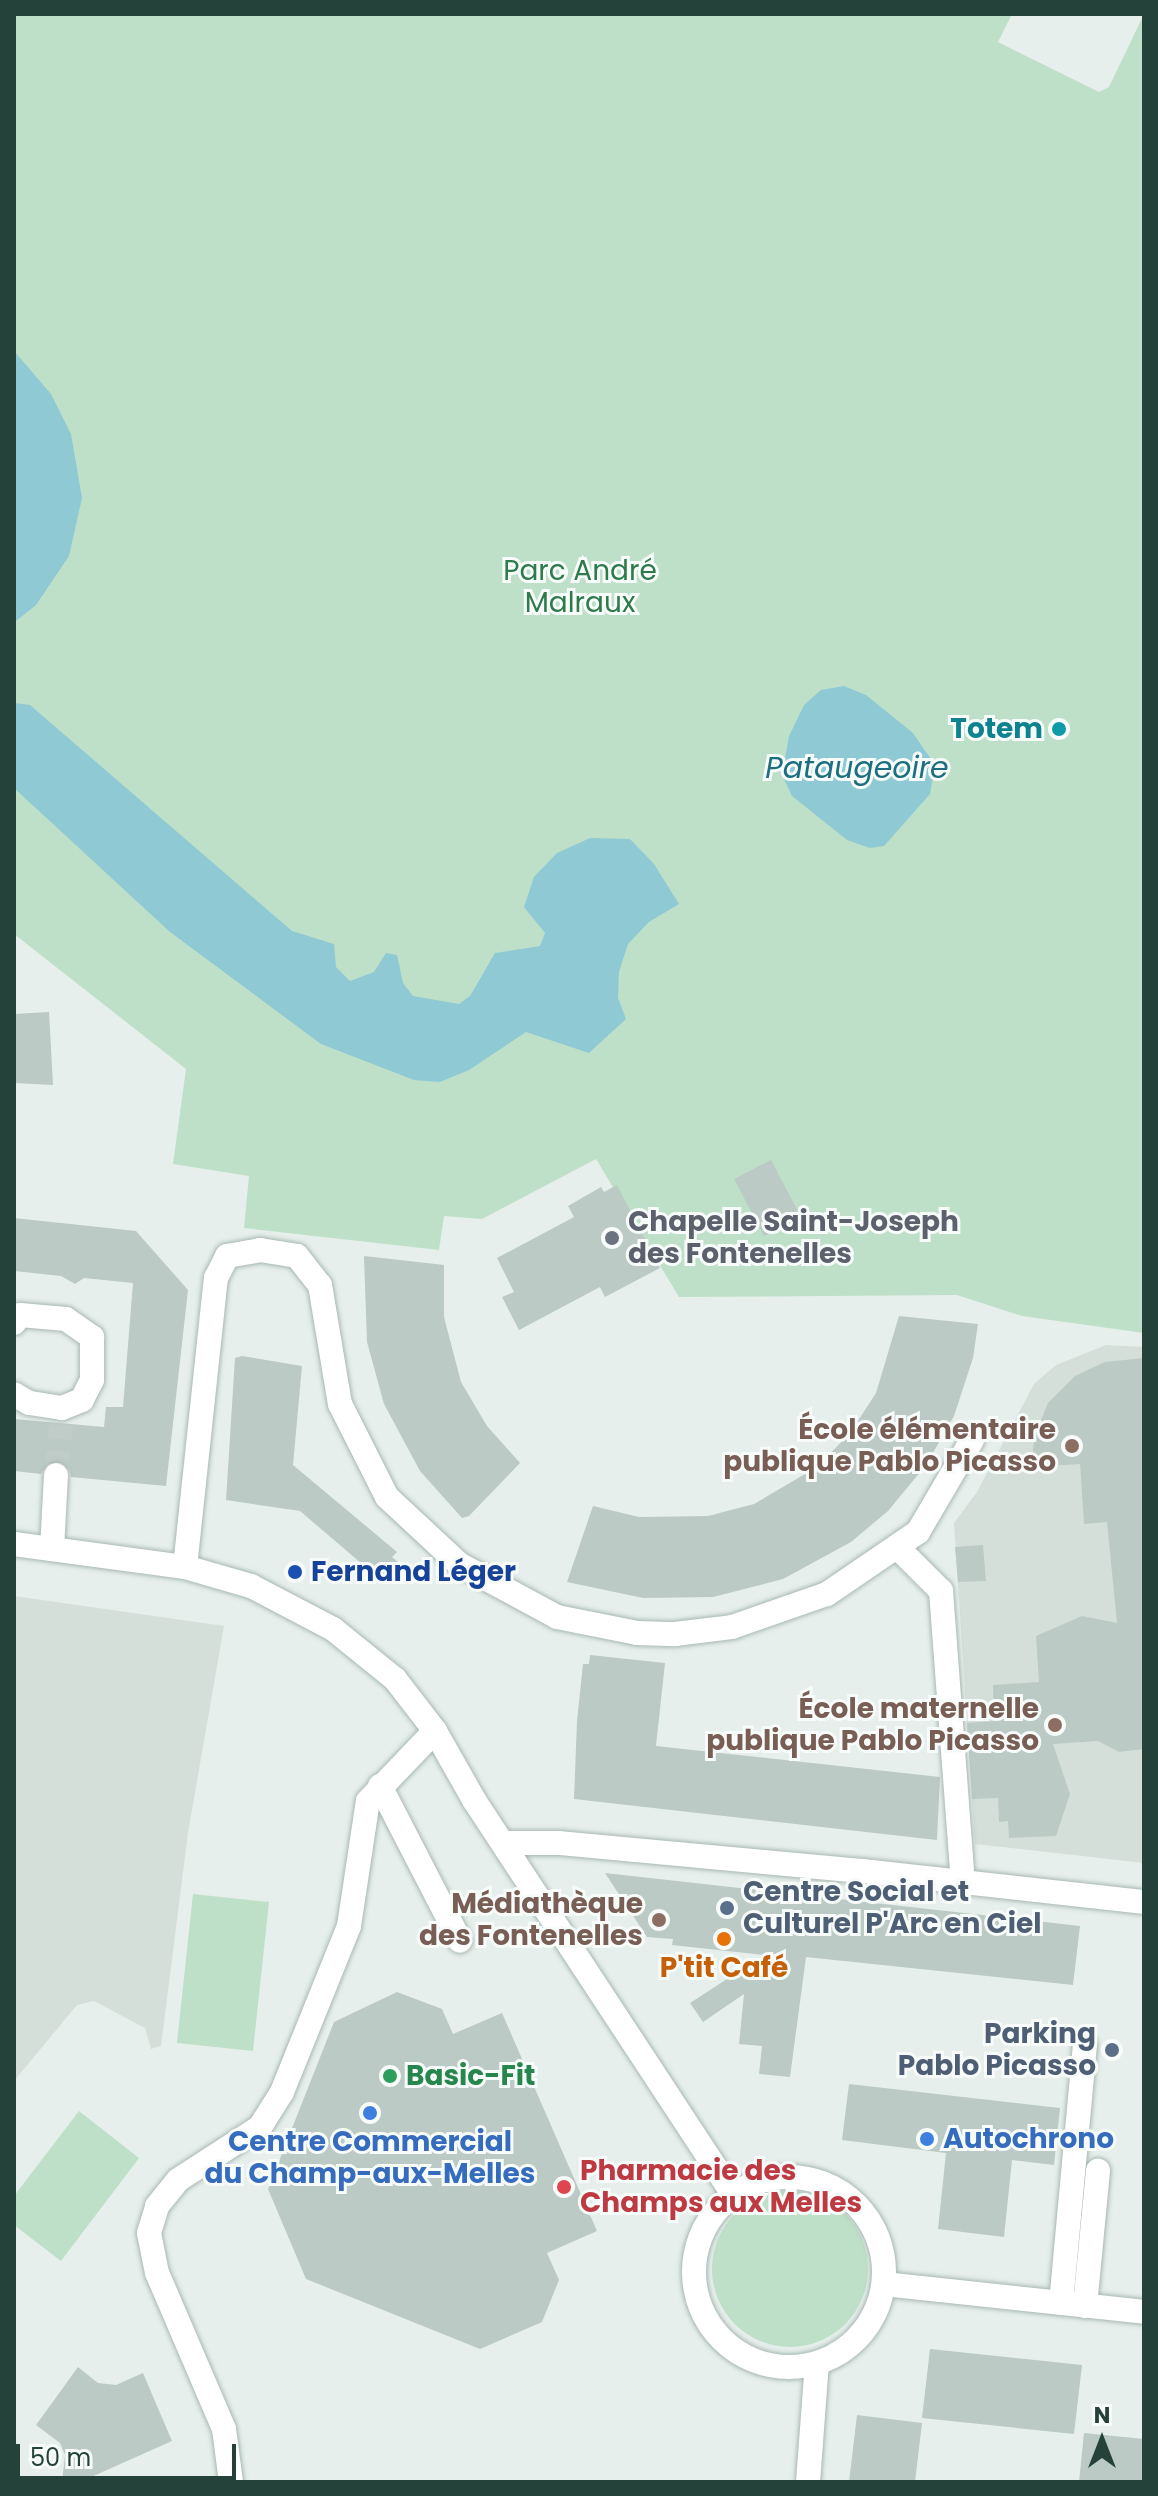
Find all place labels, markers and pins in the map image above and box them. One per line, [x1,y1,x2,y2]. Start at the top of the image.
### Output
place label: Totem [950,712,1043,746]
marker: Totem [1050,720,1068,738]
place label: Chapelle Saint-Joseph des Fontenelles [628,1205,959,1271]
marker: Chapelle Saint-Joseph des Fontenelles [603,1229,621,1247]
place label: École élémentaire publique Pablo Picasso [723,1413,1056,1479]
marker: École élémentaire publique Pablo Picasso [1063,1437,1081,1455]
place label: Fernand Léger [311,1555,516,1589]
marker: Fernand Léger [286,1563,304,1581]
place label: École maternelle publique Pablo Picasso [706,1692,1039,1758]
marker: École maternelle publique Pablo Picasso [1046,1716,1064,1734]
place label: Centre Social et Culturel P'Arc en Ciel [743,1875,1041,1941]
place label: Médiathèque des Fontenelles [419,1887,643,1953]
marker: Centre Social et Culturel P'Arc en Ciel [718,1899,736,1917]
marker: Médiathèque des Fontenelles [650,1911,668,1929]
marker: P'tit Café [715,1930,733,1948]
place label: P'tit Café [660,1951,788,1985]
place label: Parking Pablo Picasso [898,2017,1096,2083]
marker: Parking Pablo Picasso [1103,2041,1121,2059]
place label: Basic-Fit [406,2059,535,2093]
marker: Basic-Fit [381,2067,399,2085]
marker: Centre Commercial du Champ-aux-Melles [361,2104,379,2122]
place label: Autochrono [943,2122,1114,2156]
place label: Centre Commercial du Champ-aux-Melles [205,2125,535,2191]
marker: Autochrono [918,2130,936,2148]
place label: Pharmacie des Champs aux Melles [580,2154,862,2220]
marker: Pharmacie des Champs aux Melles [555,2178,573,2196]

